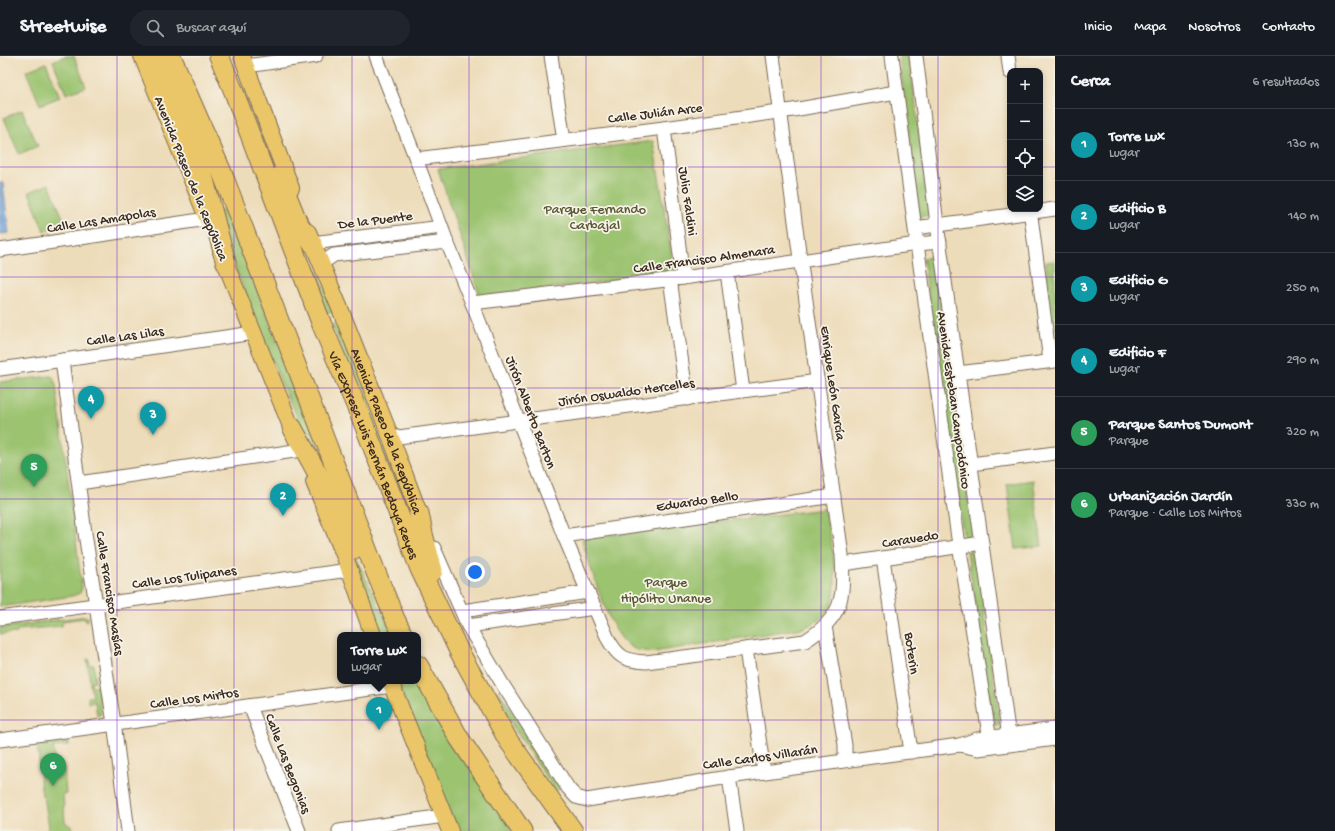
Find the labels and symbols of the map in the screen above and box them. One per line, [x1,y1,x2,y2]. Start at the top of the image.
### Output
street label: Avenida Paseo de la República [149,94,231,265]
street label: Calle Julián Arce [607,100,704,129]
street label: Julio Faldini [673,166,700,237]
park label: Parque Fernando Carbajal [543,202,646,235]
street label: Calle Las Amapolas [46,204,158,238]
street label: De la Puente [336,208,414,235]
street label: Calle Francisco Almenara [633,242,777,279]
street label: Avenida Esteban Campodónico [932,310,973,490]
street label: Calle Las Lilas [86,324,166,351]
street label: Enrique León García [815,325,848,443]
street label: Avenida Paseo de la República [346,346,425,518]
street label: Vía Expresa Luis Fernán Bedoya Reyes [323,348,422,563]
street label: Jirón Alberto Barton [500,354,559,472]
street label: Jirón Oswaldo Hercelles [557,375,696,411]
pin: 4 [78,386,104,419]
pin: 3 [140,402,166,435]
pin: 5 [21,454,47,487]
pin: 2 [270,483,296,516]
street label: Eduardo Bello [655,488,740,517]
street label: Caravedo [881,528,940,553]
street label: Calle Francisco Masías [90,530,127,658]
your location [465,562,485,582]
street label: Calle Los Tulipanes [131,563,238,594]
park label: Parque Hipólito Unanue [621,575,712,608]
street label: Boterin [899,630,922,676]
street label: Calle Los Mirtos [149,685,240,714]
pin: 1 [366,697,392,730]
street label: Calle Las Begonias [260,712,314,817]
street label: Calle Carlos Villarán [702,742,819,775]
pin: 6 [40,753,66,786]

